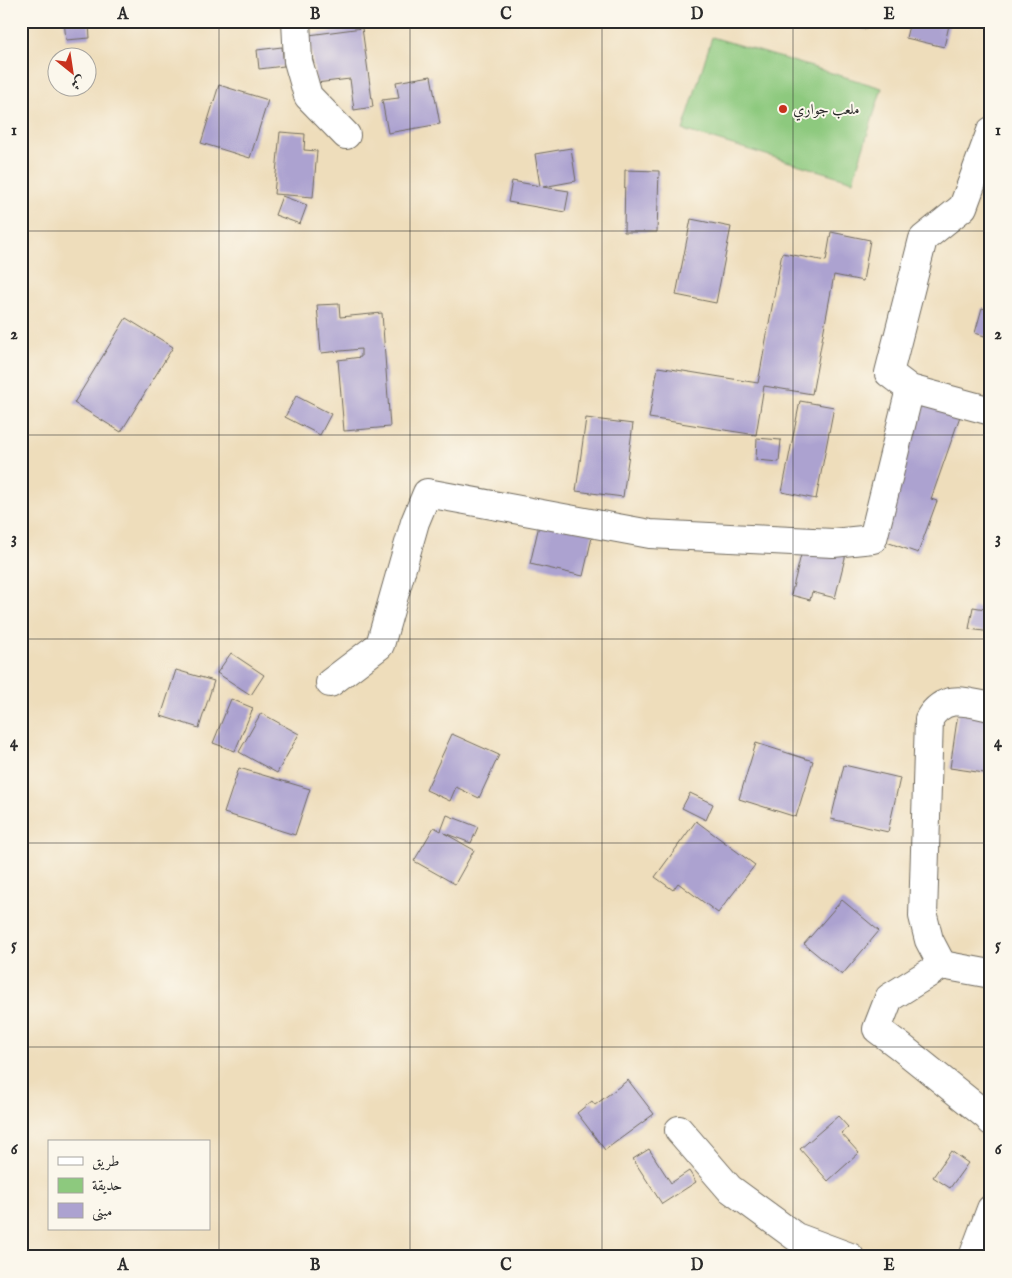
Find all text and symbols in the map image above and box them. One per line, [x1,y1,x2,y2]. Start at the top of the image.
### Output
text: A [117,5,130,25]
text: B [310,5,321,25]
text: C [500,5,512,25]
text: D [691,5,704,25]
text: E [883,5,895,25]
north arrow [48,48,98,98]
text: ش [67,71,89,94]
place label: ملعب جواري [793,100,860,121]
marker: ملعب جواري [777,103,789,115]
text: 1 [11,121,17,141]
text: 1 [995,121,1001,141]
text: 2 [10,325,18,345]
text: 2 [994,325,1002,345]
text: 3 [11,529,17,549]
text: 3 [995,529,1001,549]
text: 4 [10,733,19,753]
text: 4 [994,733,1003,753]
text: 5 [11,936,17,956]
text: 5 [995,936,1001,956]
text: 6 [11,1140,19,1160]
legend [48,1140,210,1230]
text: 6 [995,1140,1003,1160]
text: طريق [92,1152,119,1171]
text: حديقة [92,1176,122,1195]
text: مبنى [92,1202,112,1222]
text: A [117,1256,130,1276]
text: B [310,1256,321,1276]
text: C [500,1256,512,1276]
text: D [691,1256,704,1276]
text: E [883,1256,895,1276]

